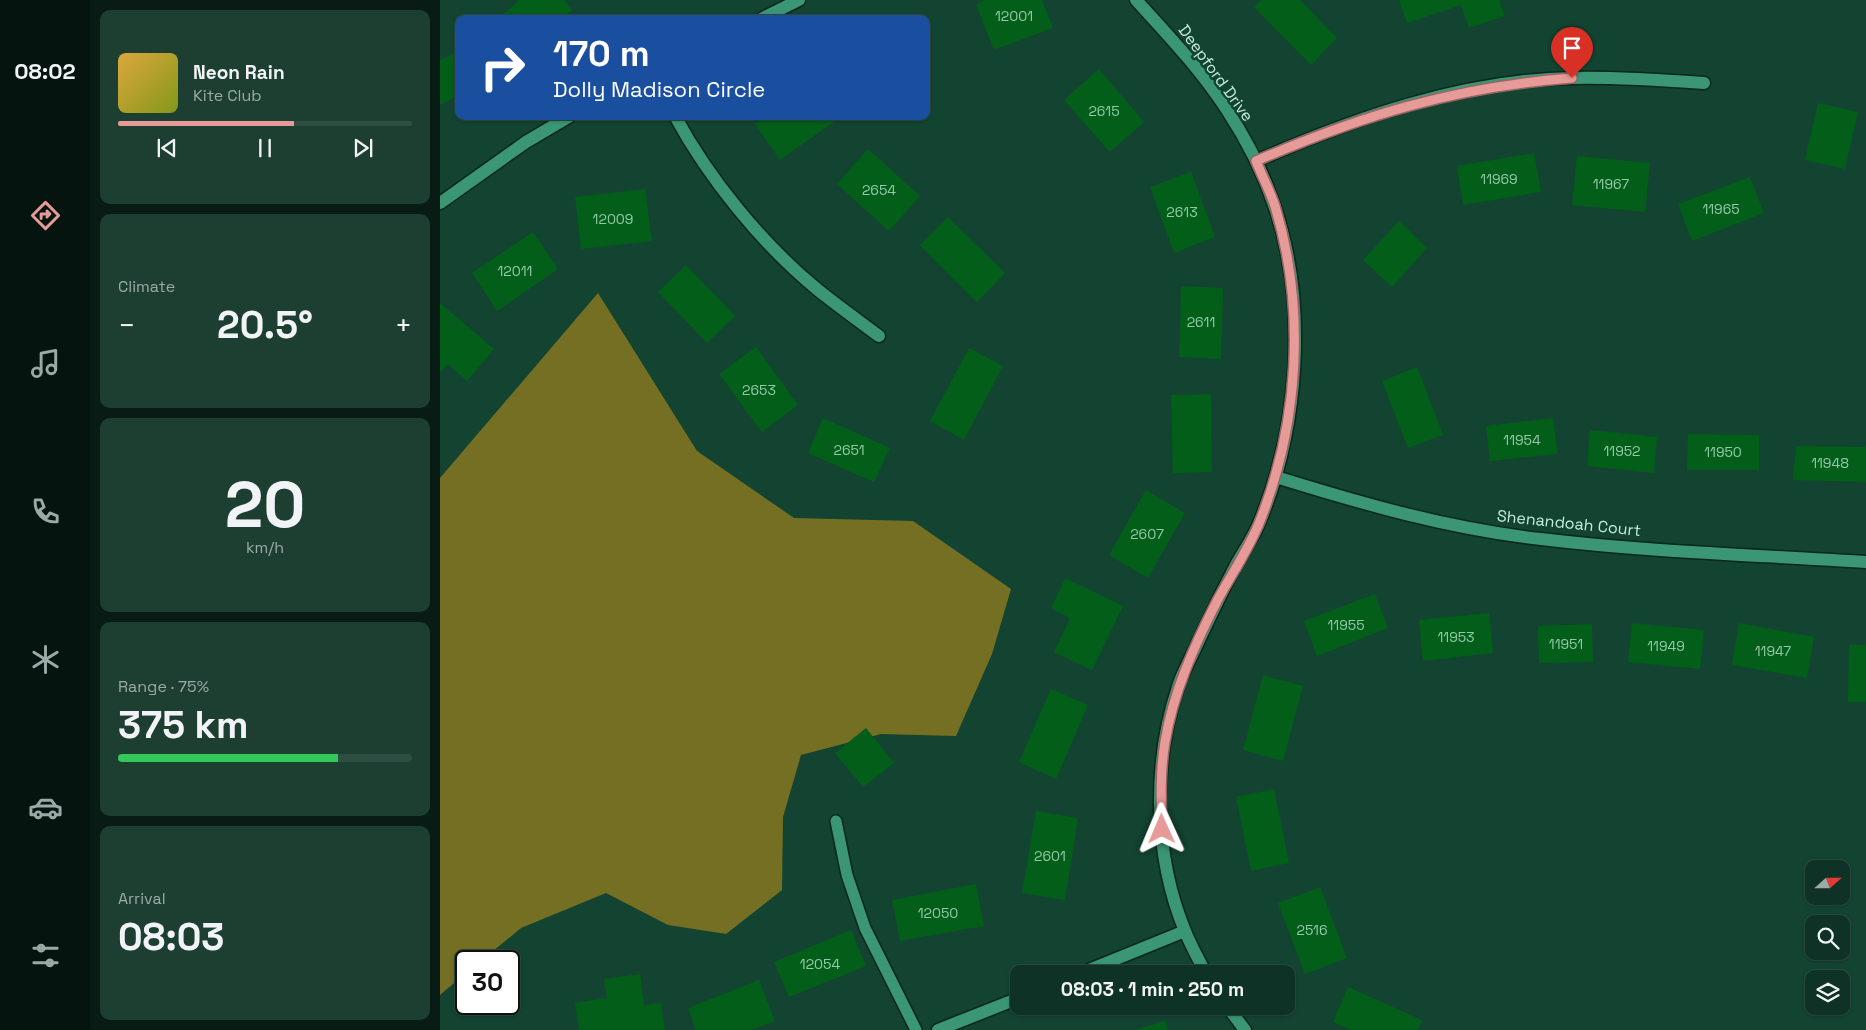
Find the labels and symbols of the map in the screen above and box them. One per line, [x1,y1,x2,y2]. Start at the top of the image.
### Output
house number: 12001 [995,7,1033,25]
street label: Deepford Drive [1174,20,1258,126]
pin [1551,27,1593,78]
house number: 2615 [1088,102,1120,120]
house number: 11969 [1480,170,1518,188]
house number: 11967 [1593,175,1629,193]
house number: 2654 [862,181,896,199]
house number: 11965 [1702,200,1740,218]
house number: 2613 [1166,203,1198,221]
house number: 12009 [593,210,633,228]
house number: 12011 [498,262,532,280]
house number: 2611 [1187,313,1215,331]
house number: 2653 [742,381,776,399]
house number: 11954 [1503,431,1541,449]
house number: 2651 [833,441,865,459]
house number: 11952 [1604,442,1641,460]
house number: 11950 [1704,443,1742,461]
house number: 11948 [1811,454,1849,472]
street label: Shenandoah Court [1496,505,1642,541]
house number: 2607 [1130,525,1164,543]
house number: 11955 [1327,616,1365,634]
house number: 11953 [1437,628,1475,646]
house number: 11951 [1549,635,1583,653]
house number: 11949 [1647,637,1685,655]
house number: 11947 [1755,642,1791,660]
position arrow [1135,802,1187,854]
house number: 2601 [1034,847,1066,865]
north arrow [1805,860,1850,905]
house number: 12050 [918,904,958,922]
house number: 2516 [1296,921,1328,939]
speed limit sign: 30 [455,950,520,1015]
house number: 12054 [800,955,840,973]

